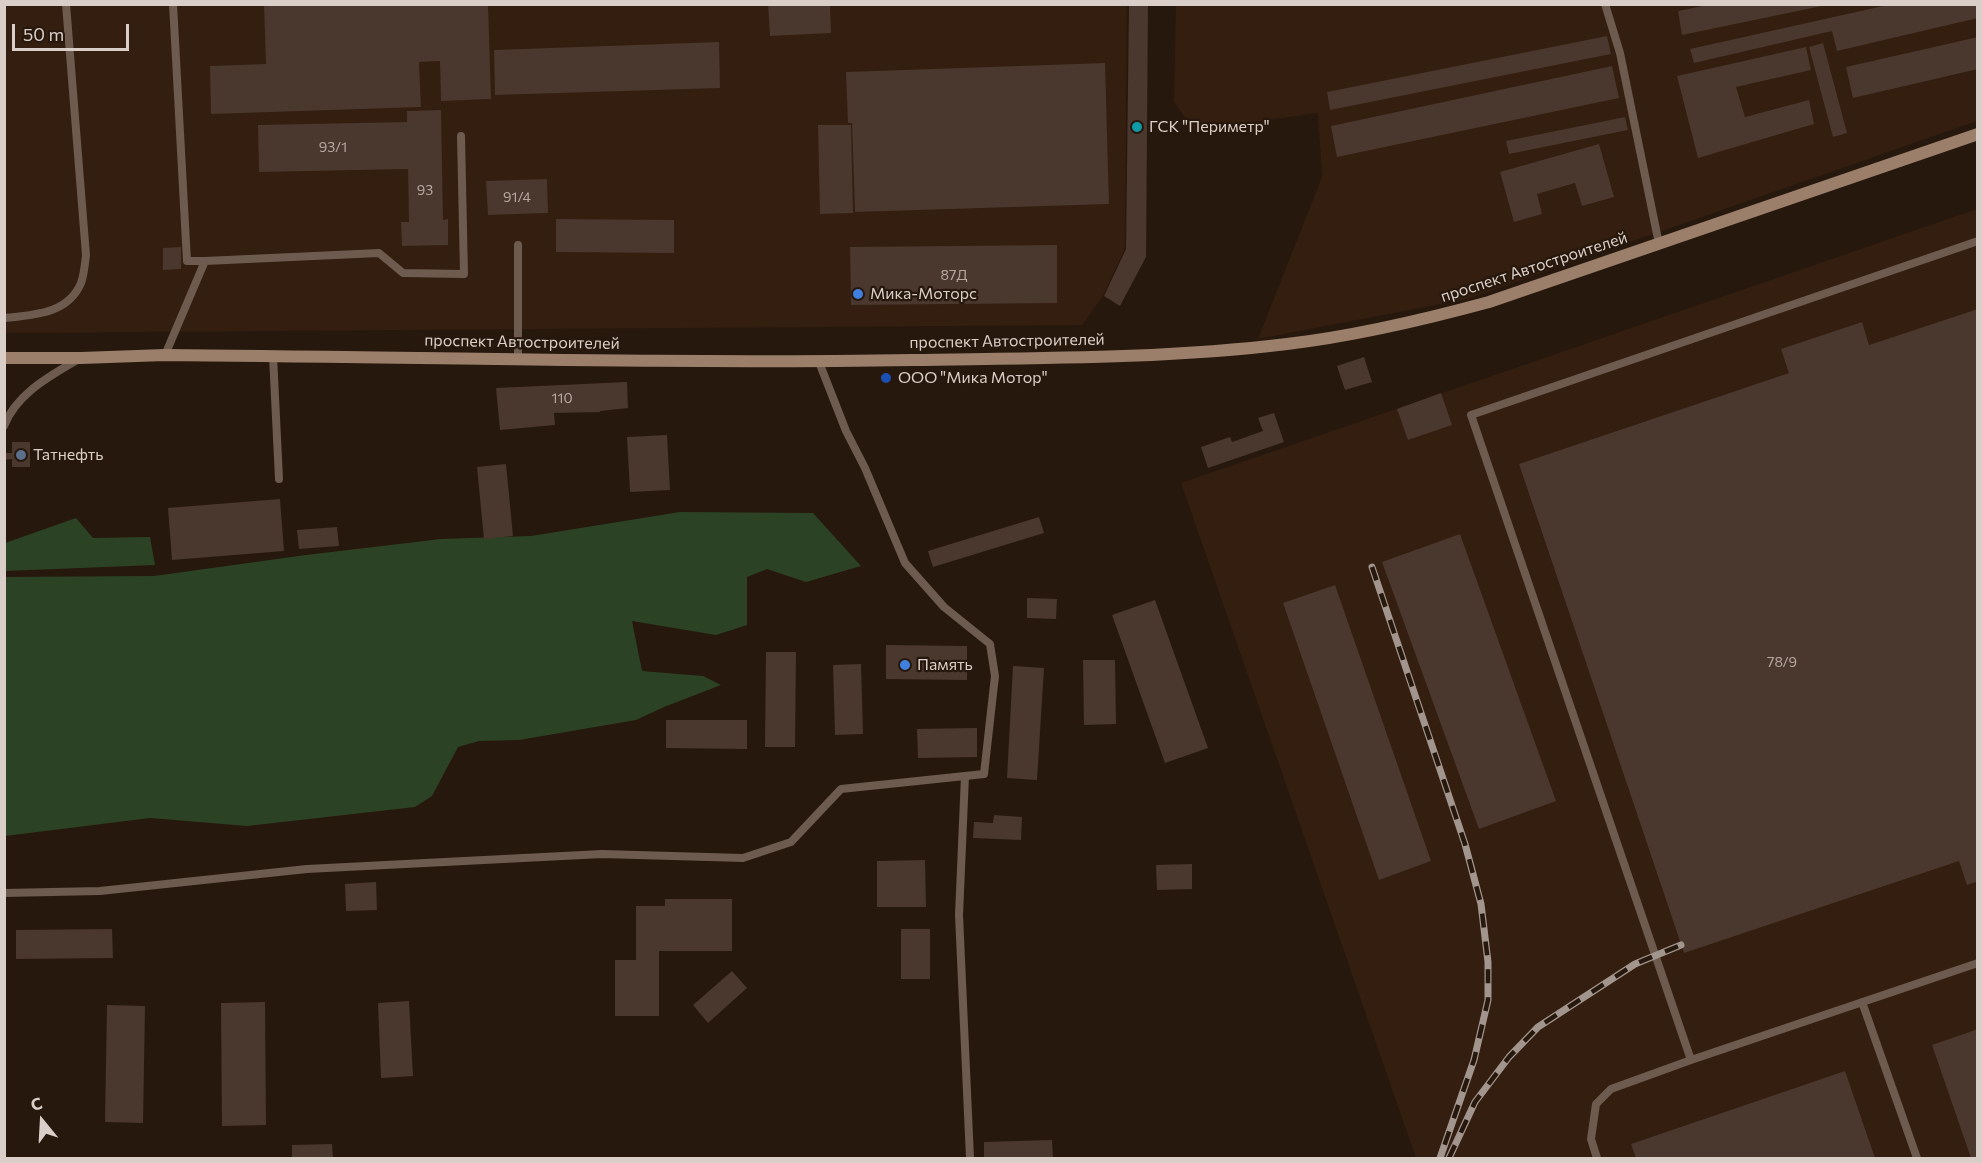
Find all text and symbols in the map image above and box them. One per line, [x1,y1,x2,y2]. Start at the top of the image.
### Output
scale bar [15,12,132,50]
text: 50 m [23,23,64,45]
place label: ГСК "Периметр" [1149,117,1270,137]
marker: ГСК "Периметр" [1130,120,1144,134]
house number: 93/1 [319,139,347,155]
house number: 93 [417,182,433,198]
house number: 91/4 [503,189,531,205]
street label: проспект Автостроителей [1438,228,1630,306]
house number: 87Д [941,267,967,283]
place label: Мика-Моторс [870,284,977,304]
marker: Мика-Моторс [851,287,865,301]
street label: проспект Автостроителей [909,330,1105,352]
street label: проспект Автостроителей [424,331,620,353]
place label: ООО "Мика Мотор" [898,368,1048,388]
marker: ООО "Мика Мотор" [879,371,893,385]
house number: 110 [551,390,573,406]
place label: Татнефть [33,445,103,465]
marker: Татнефть [14,448,28,462]
house number: 78/9 [1767,654,1797,670]
place label: Память [917,655,973,675]
marker: Память [898,658,912,672]
north arrow [12,1091,72,1151]
text: С [28,1093,44,1114]

